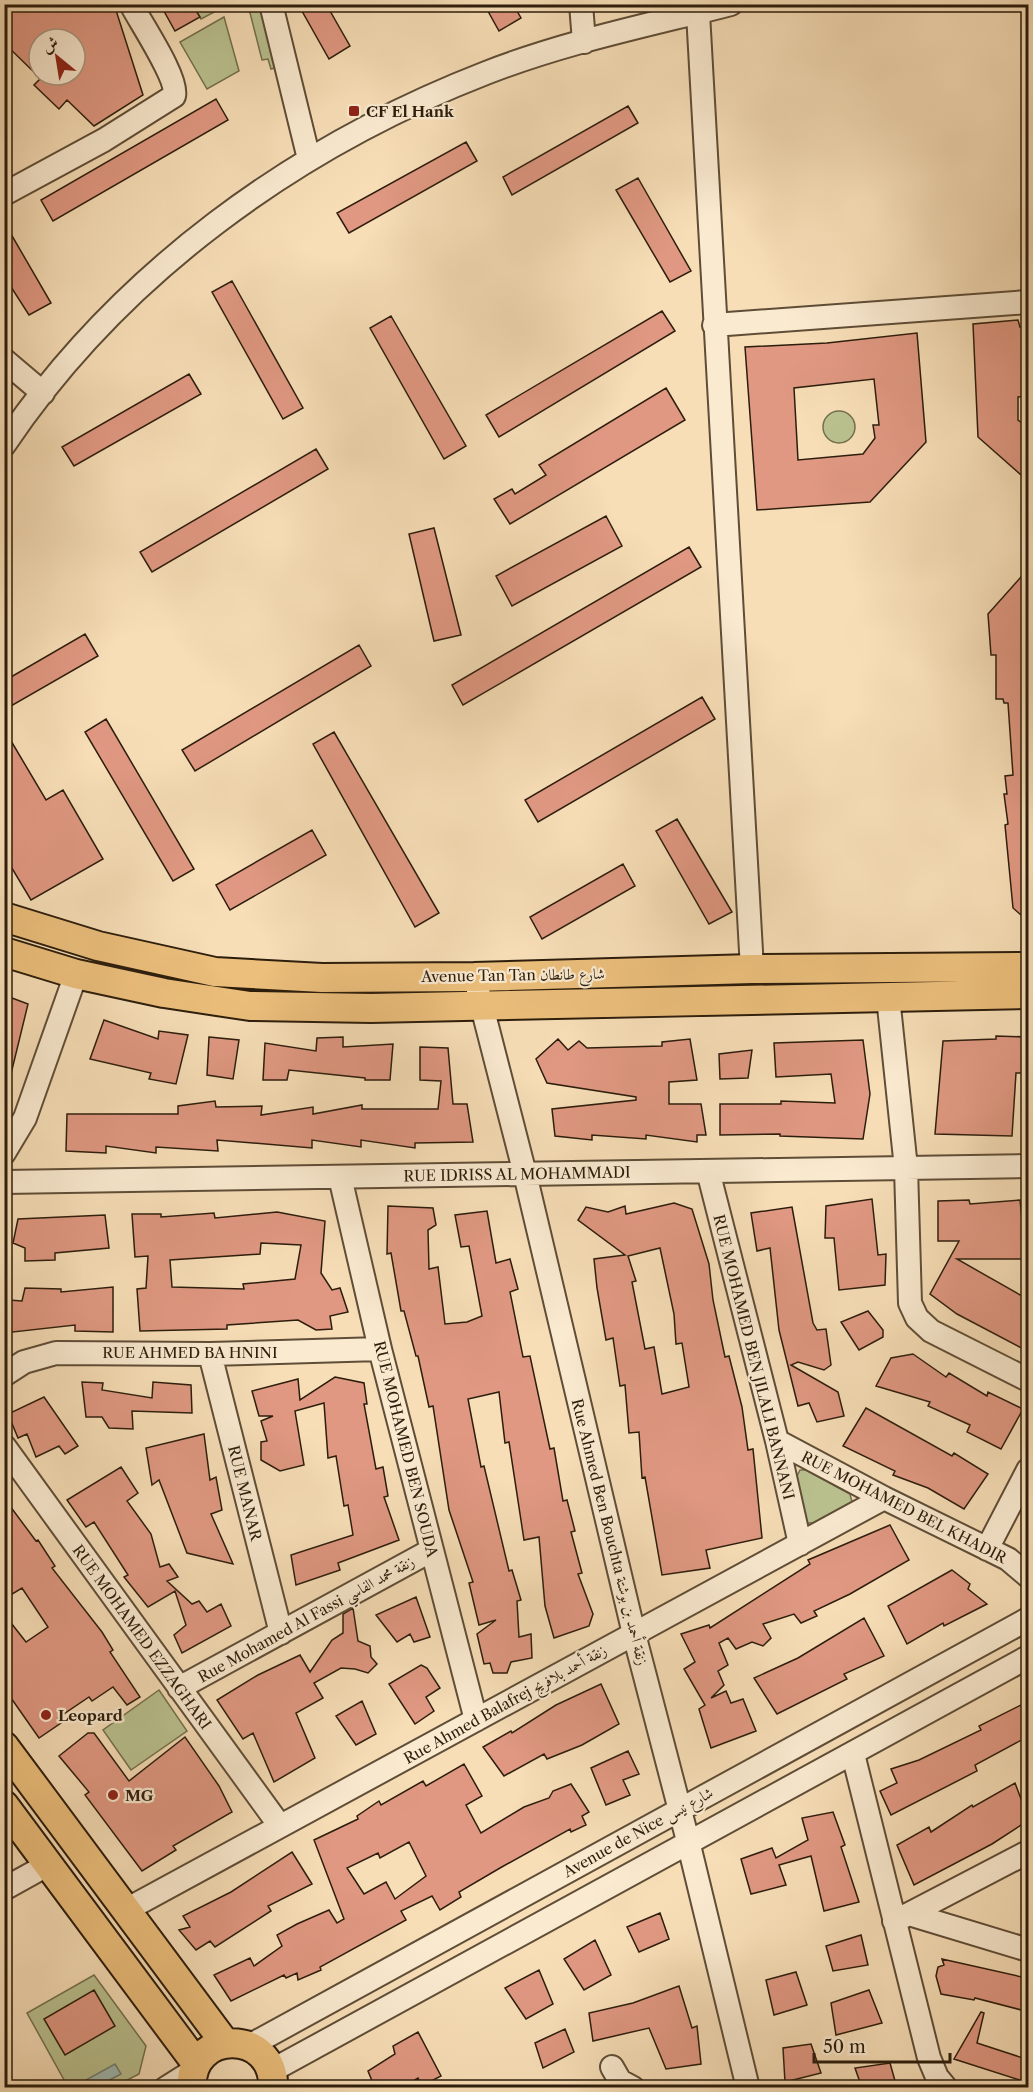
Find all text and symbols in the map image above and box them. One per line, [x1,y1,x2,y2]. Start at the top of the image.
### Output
north arrow [27,27,87,87]
text: ش [38,31,61,57]
place label: CF El Hank [366,102,455,121]
marker: CF El Hank [347,104,361,118]
street label: Avenue Tan Tan شارع طانطان [420,964,605,990]
street label: RUE IDRISS AL MOHAMMADI [403,1163,631,1185]
street label: RUE MOHAMED BEN JILALI BANNANI [709,1212,799,1502]
street label: RUE MOHAMED BEN SOUDA [370,1339,442,1560]
street label: RUE AHMED BA HNINI [102,1343,278,1362]
street label: Rue Ahmed Ben Bouchta زنقة أحمد بن بوشتة [568,1396,653,1667]
street label: RUE MANAR [224,1443,266,1544]
street label: RUE MOHAMED BEL KHADIR [798,1447,1011,1568]
street label: RUE MOHAMED EZZAGHARI [69,1541,215,1733]
street label: Rue Mohamed Al Fassi زنقة محمد الفاسي [195,1551,420,1691]
street label: Rue Ahmed Balafrej زنقة أحمد بلافريج [400,1639,612,1772]
place label: Leopard [58,1706,123,1725]
marker: Leopard [39,1708,53,1722]
street label: Avenue de Nice شارع نيس [559,1783,718,1885]
place label: MG [125,1786,154,1805]
marker: MG [106,1788,120,1802]
scale bar [814,2026,950,2064]
text: 50 m [823,2036,866,2058]

